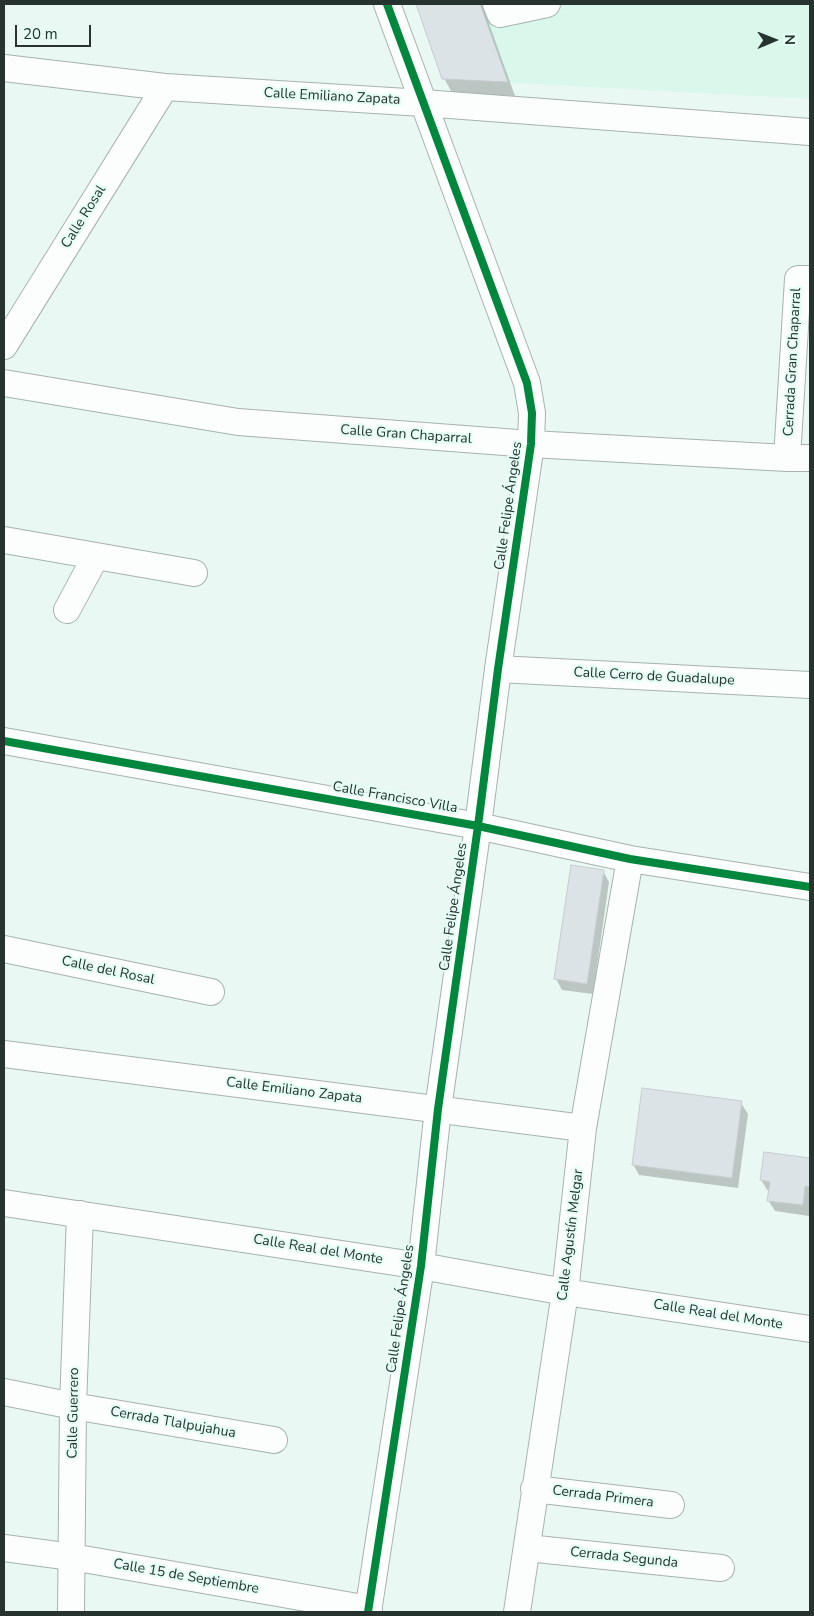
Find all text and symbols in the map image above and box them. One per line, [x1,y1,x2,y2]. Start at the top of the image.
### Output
scale bar [18,15,94,47]
north arrow [749,15,799,65]
text: 20 m [23,24,58,44]
text: N [780,34,799,45]
street label: Calle Emiliano Zapata [263,85,401,109]
street label: Calle Rosal [58,182,110,252]
street label: Cerrada Gran Chaparral [781,287,805,437]
street label: Calle Gran Chaparral [340,422,472,448]
street label: Calle Felipe Ángeles [492,441,526,571]
street label: Calle Cerro de Guadalupe [573,664,735,690]
street label: Calle Francisco Villa [331,779,459,817]
street label: Calle Felipe Ángeles [437,842,471,972]
street label: Calle del Rosal [60,953,156,989]
street label: Calle Emiliano Zapata [225,1074,363,1108]
street label: Calle Agustín Melgar [555,1168,587,1302]
street label: Calle Real del Monte [252,1231,384,1269]
street label: Calle Felipe Ángeles [384,1244,418,1374]
street label: Calle Real del Monte [652,1296,784,1334]
street label: Calle Guerrero [65,1367,83,1459]
street label: Cerrada Tlalpujahua [109,1404,237,1442]
street label: Cerrada Primera [552,1482,654,1512]
street label: Cerrada Segunda [569,1544,679,1572]
street label: Calle 15 de Septiembre [112,1556,260,1598]

